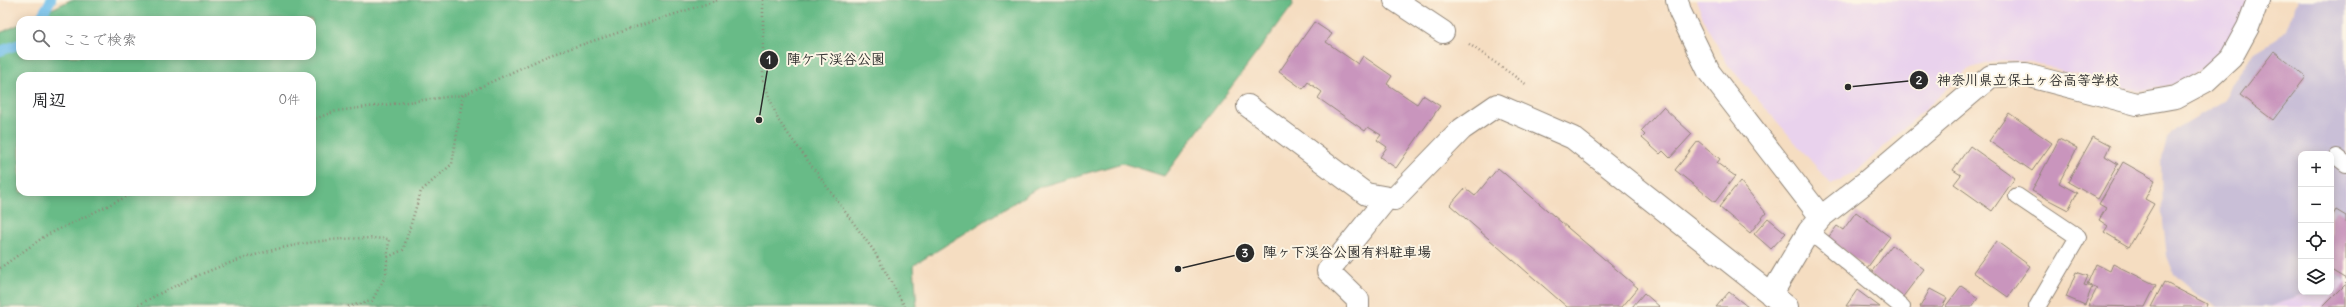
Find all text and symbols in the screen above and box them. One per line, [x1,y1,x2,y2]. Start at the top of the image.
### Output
search box [16,16,316,60]
icon: search [30,27,52,49]
text: ここで検索 [62,30,137,49]
callout: 陣ケ下渓谷公園 [759,47,893,73]
text: 陣ケ下渓谷公園 [787,50,885,68]
text: 1 [767,52,771,67]
callout: 神奈川県立保土ヶ谷高等学校 [1909,67,2127,93]
text: 神奈川県立保土ヶ谷高等学校 [1937,71,2119,89]
text: 2 [1916,72,1923,87]
text: 周辺 [32,89,66,111]
text: 0件 [278,91,300,108]
map controls [2298,151,2334,295]
button: + [2298,151,2334,187]
button: − [2298,187,2334,223]
button: locate [2298,223,2334,259]
callout: 陣ヶ下渓谷公園有料駐車場 [1235,240,1439,266]
text: 陣ヶ下渓谷公園有料駐車場 [1263,243,1431,261]
text: 3 [1242,245,1249,260]
button: layers [2298,259,2334,295]

